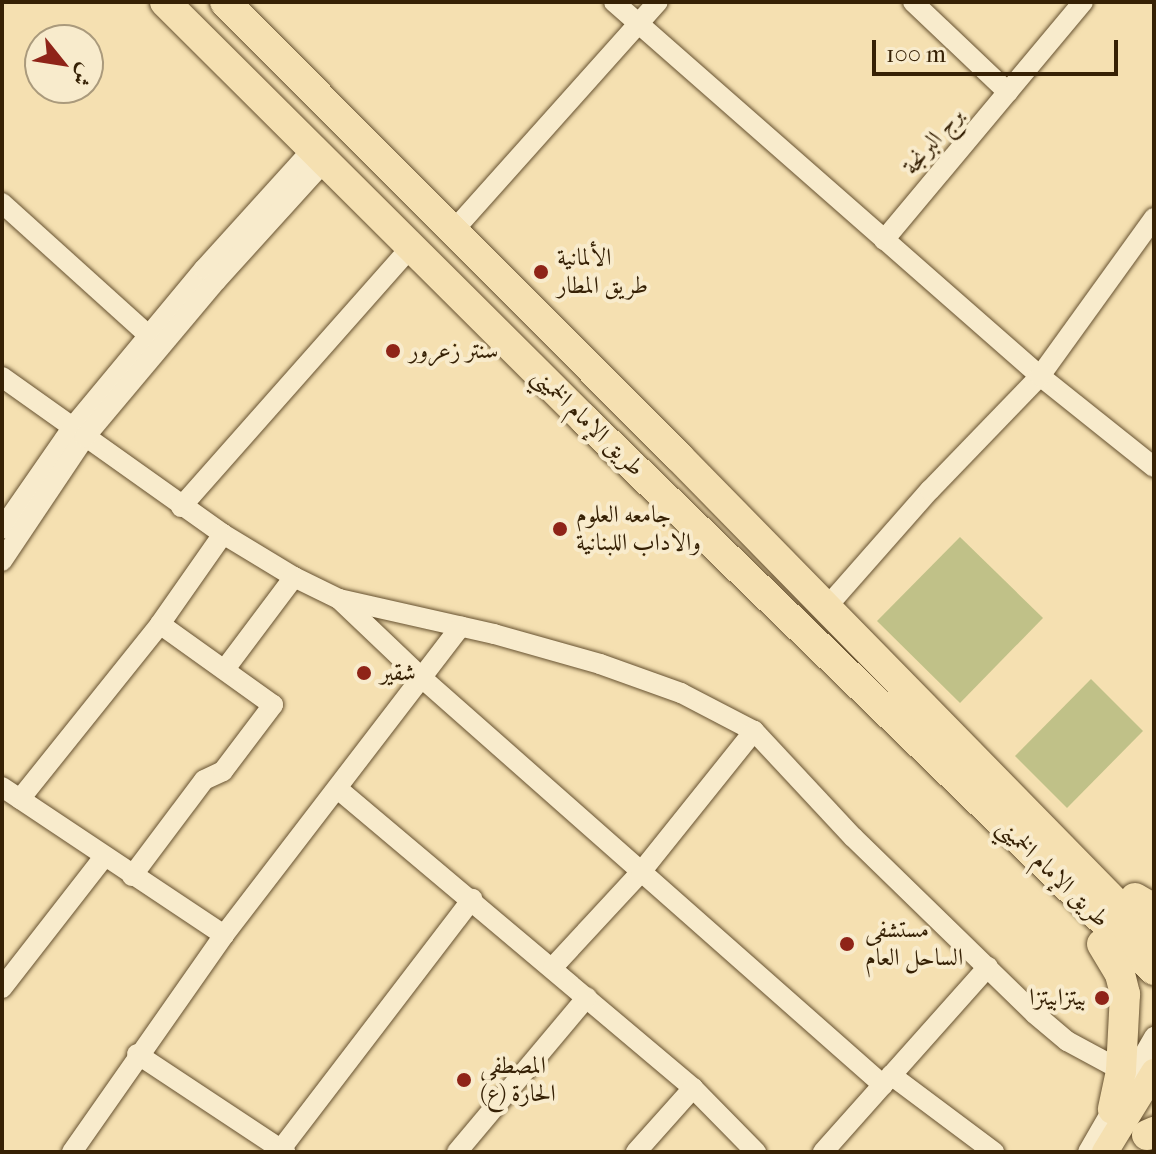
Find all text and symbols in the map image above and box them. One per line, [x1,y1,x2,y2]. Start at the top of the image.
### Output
north arrow [24,24,104,104]
scale bar [876,24,1122,74]
text: 100 m [886,40,946,68]
text: ش [66,59,100,91]
street label: برج البرنجة [896,101,970,181]
place label: الألمانية طريق المطار [557,244,648,300]
marker: الألمانية طريق المطار [532,263,550,281]
place label: سنتر زعرور [409,337,498,365]
marker: سنتر زعرور [384,342,402,360]
street label: طريق الإمام الخميني [526,361,650,483]
place label: جامعه العلوم والاداب اللبنانية [576,501,701,557]
marker: جامعه العلوم والاداب اللبنانية [551,520,569,538]
place label: شقير [380,659,416,687]
marker: شقير [355,664,373,682]
street label: طريق الإمام الخميني [991,812,1115,934]
place label: مستشفى الساحل العام [865,916,963,972]
marker: مستشفى الساحل العام [836,933,858,955]
place label: بيتزابيتزا [1029,984,1086,1012]
marker: بيتزابيتزا [1093,989,1111,1007]
place label: المصطفى الحارة (ع) [480,1052,556,1108]
marker: المصطفى الحارة (ع) [455,1071,473,1089]

